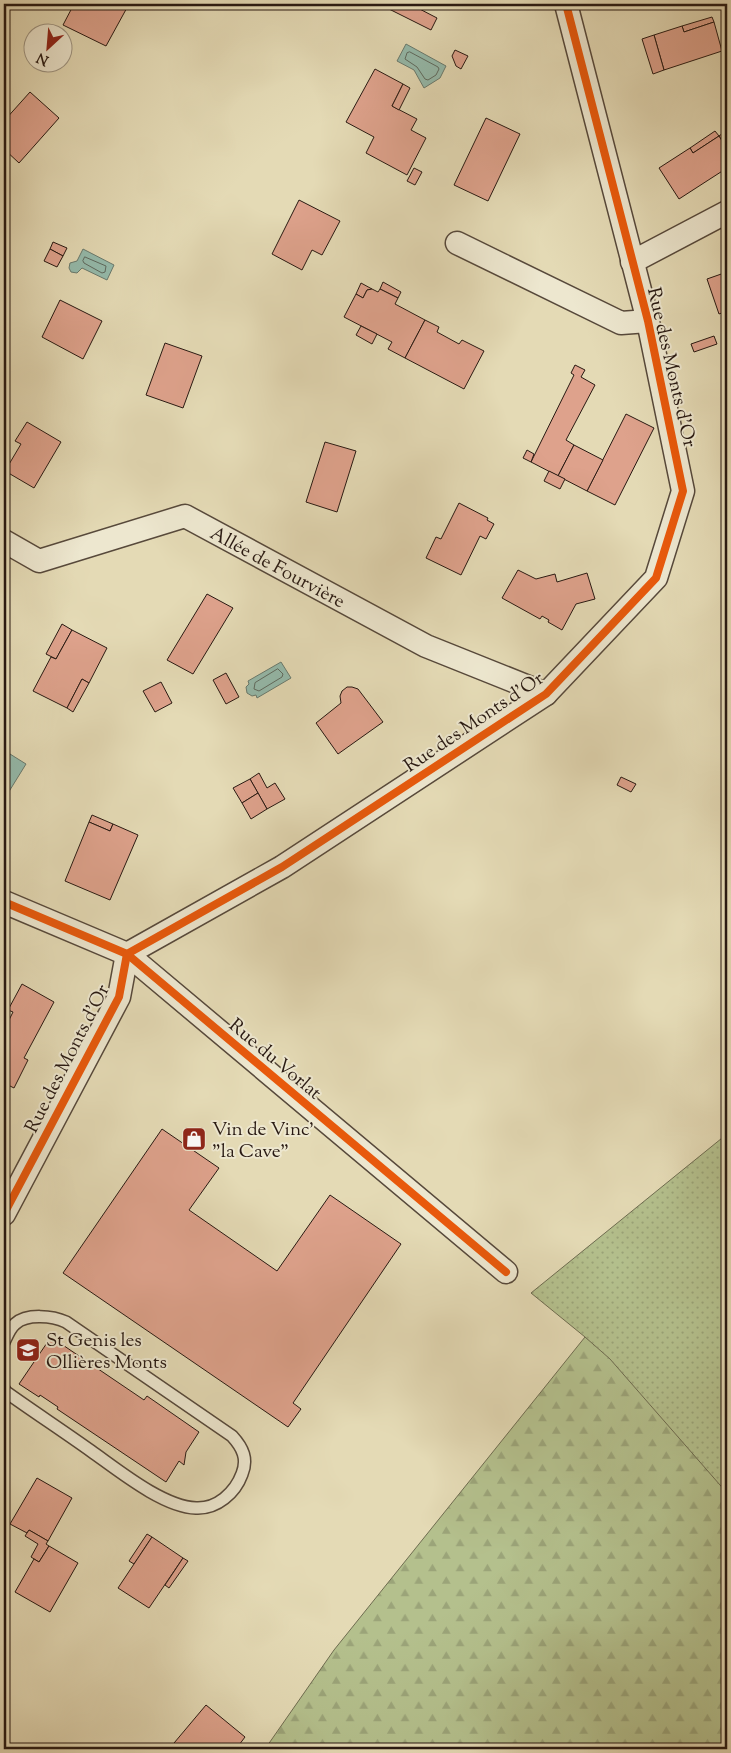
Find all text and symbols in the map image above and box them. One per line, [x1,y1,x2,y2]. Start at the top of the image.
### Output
north arrow [22,22,72,72]
text: N [34,46,53,69]
street label: Rue des Monts d'Or [639,285,702,450]
street label: Allée de Fourvière [205,521,350,616]
street label: Rue des Monts d'Or [399,666,550,780]
street label: Rue des Monts d'Or [19,980,117,1138]
street label: Rue du Vorlat [222,1013,327,1107]
place label: Vin de Vinc' "la Cave" [212,1117,314,1166]
shop icon: Vin de Vinc' "la Cave" [181,1126,207,1152]
place label: St Genis les Ollières Monts [46,1328,167,1377]
school or university icon: St Genis les Ollières Monts [15,1337,41,1363]

